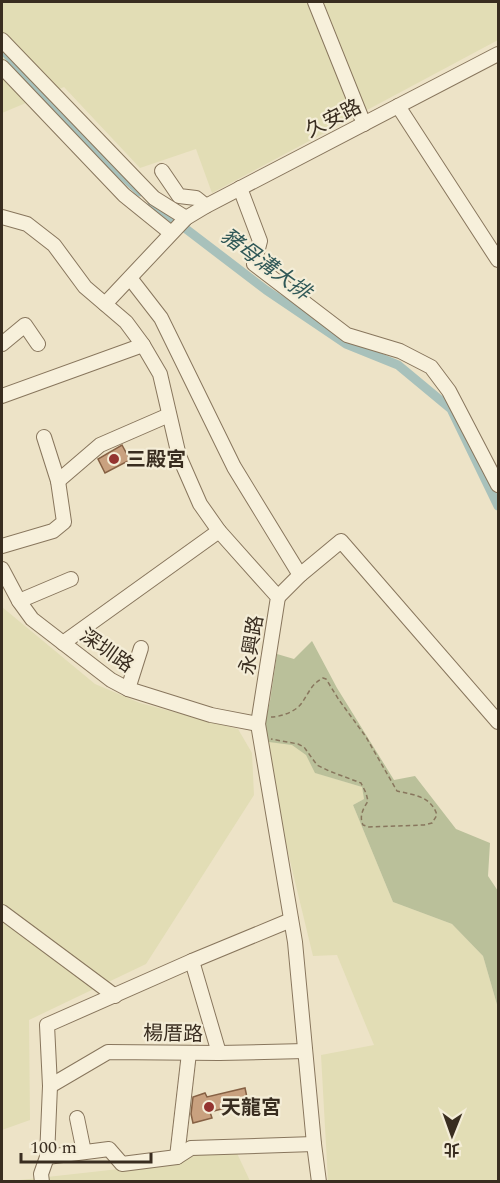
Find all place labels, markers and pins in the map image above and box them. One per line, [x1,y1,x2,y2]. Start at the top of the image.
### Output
place label: 三殿宮 [126,445,186,475]
marker: 三殿宮 [107,452,121,466]
place label: 天龍宮 [221,1093,281,1123]
marker: 天龍宮 [202,1100,216,1114]

